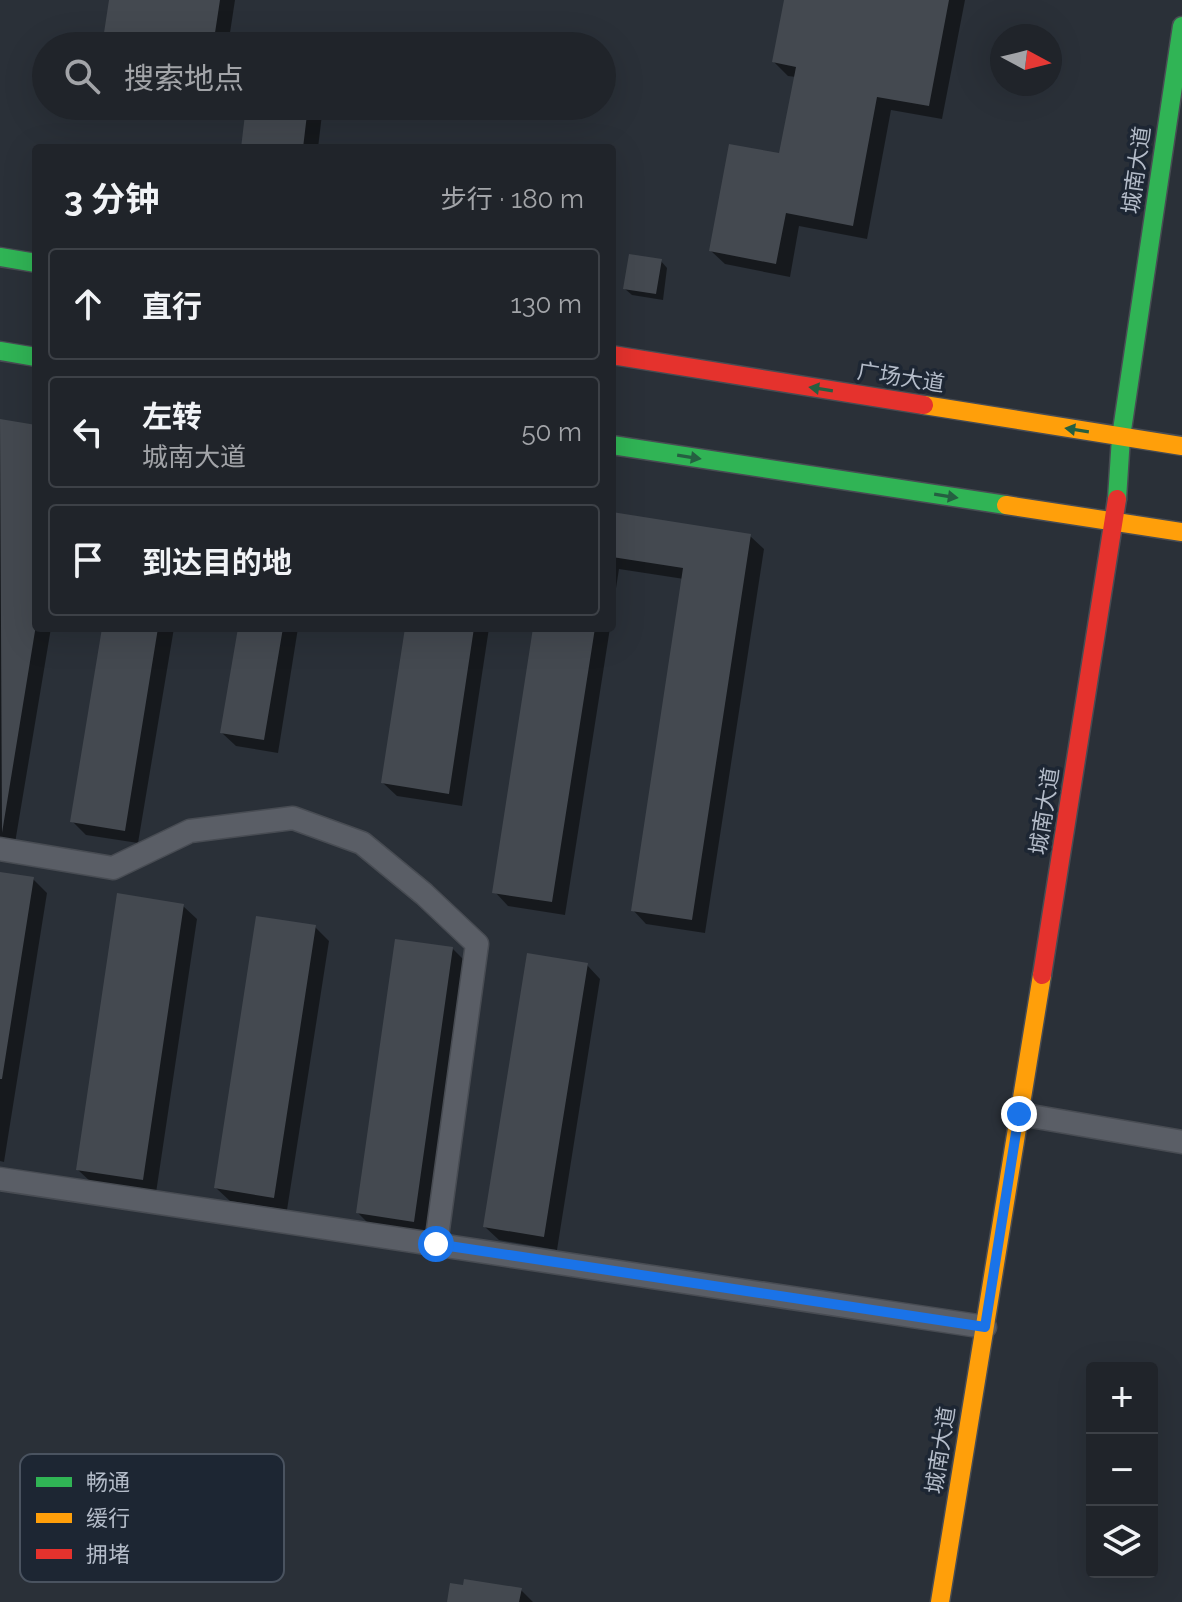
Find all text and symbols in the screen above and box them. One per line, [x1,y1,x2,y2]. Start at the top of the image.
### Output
north arrow [990,24,1062,96]
search box [32,32,616,120]
icon: search [60,54,104,98]
text: 搜索地点 [124,61,244,96]
street label: 城南大道 [1117,125,1155,215]
text: 3 分钟 [64,179,159,219]
text: 步行 · 180 m [441,184,584,214]
icon: ahead [66,282,110,326]
text: 直行 [142,289,202,324]
text: 130 m [511,289,582,319]
street label: 广场大道 [856,357,946,397]
one-way arrow [808,382,833,394]
text: 左转 [142,399,202,434]
icon: left [66,410,110,454]
text: 50 m [521,417,582,447]
one-way arrow [1064,423,1089,435]
text: 城南大道 [142,442,246,472]
one-way arrow [677,451,702,464]
one-way arrow [934,490,959,503]
icon: arrive [66,538,110,582]
text: 到达目的地 [142,545,292,580]
street label: 城南大道 [1024,766,1064,856]
route end [1001,1096,1037,1132]
route start [418,1226,454,1262]
map controls [1086,1362,1158,1578]
button: + [1086,1362,1158,1434]
street label: 城南大道 [920,1405,960,1495]
button: − [1086,1434,1158,1506]
legend [20,1454,284,1582]
text: 畅通 [86,1469,130,1495]
text: 缓行 [86,1505,130,1531]
button: layers [1086,1506,1158,1578]
text: 拥堵 [86,1541,130,1567]

